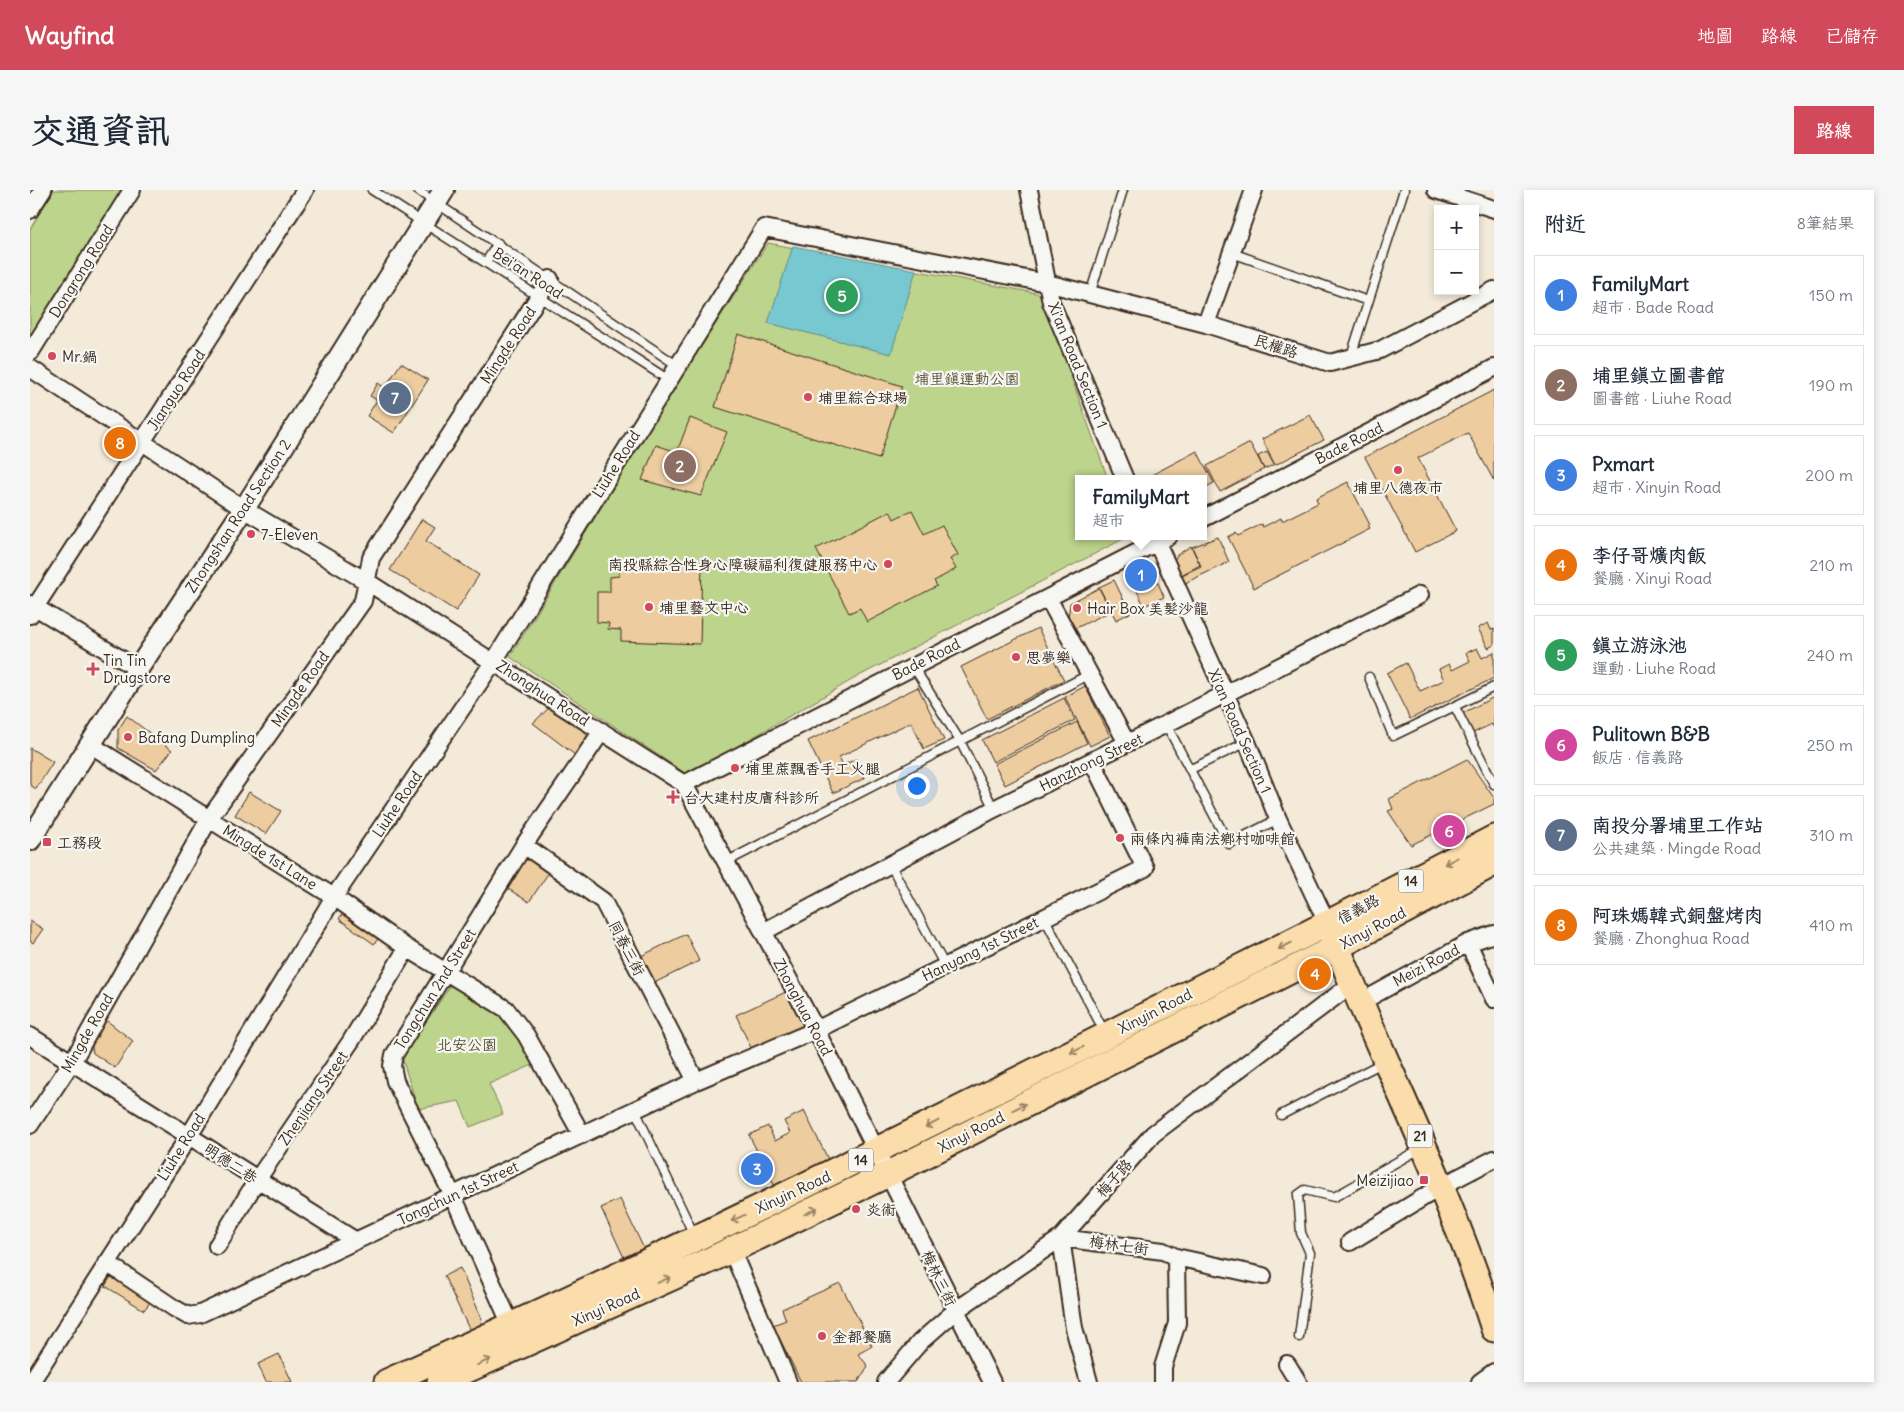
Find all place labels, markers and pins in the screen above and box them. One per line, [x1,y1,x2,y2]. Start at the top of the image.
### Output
pin: 5 [826,277,858,315]
place label: Mr.鍋 [62,347,98,366]
marker: Mr.鍋 [46,350,58,362]
pin: 7 [379,379,411,417]
place label: 埔里綜合球場 [818,388,908,407]
marker: 埔里綜合球場 [802,391,814,403]
pin: 8 [104,424,136,462]
pin: 2 [664,447,696,485]
marker: 埔里八德夜市 [1392,464,1404,476]
place label: 埔里八德夜市 [1353,478,1443,497]
place label: 7-Eleven [261,525,319,544]
marker: 7-Eleven [245,528,257,540]
place label: 南投縣綜合性身心障礙福利復健服務中心 [608,555,878,574]
pin: 1 [1125,556,1157,594]
marker: 南投縣綜合性身心障礙福利復健服務中心 [882,558,894,570]
place label: 埔里藝文中心 [659,598,749,617]
place label: Hair Box 美髮沙龍 [1087,599,1208,618]
marker: 埔里藝文中心 [643,601,655,613]
marker: Hair Box 美髮沙龍 [1071,602,1083,614]
place label: 思夢樂 [1026,648,1071,667]
place label: Tin Tin Drugstore [103,651,171,687]
marker: 思夢樂 [1010,651,1022,663]
marker: Tin Tin Drugstore [87,663,99,675]
place label: Bafang Dumpling [138,728,255,747]
marker: Bafang Dumpling [122,731,134,743]
place label: 埔里蔗飄香手工火腿 [745,759,881,778]
marker: 埔里蔗飄香手工火腿 [729,762,741,774]
place label: 台大建村皮膚科診所 [684,788,819,807]
marker: 台大建村皮膚科診所 [666,790,680,804]
pin: 6 [1433,812,1465,850]
place label: 兩條內褲南法鄉村咖啡館 [1130,829,1295,848]
marker: 兩條內褲南法鄉村咖啡館 [1114,832,1126,844]
place label: 工務段 [57,833,102,852]
marker: 工務段 [41,836,53,848]
pin: 4 [1299,955,1331,993]
pin: 3 [741,1150,773,1188]
place label: Meizijiao [1356,1171,1414,1190]
marker: Meizijiao [1418,1174,1430,1186]
place label: 炎術 [866,1200,896,1219]
marker: 炎術 [850,1203,862,1215]
place label: 金都餐廳 [832,1327,892,1346]
marker: 金都餐廳 [816,1330,828,1342]

